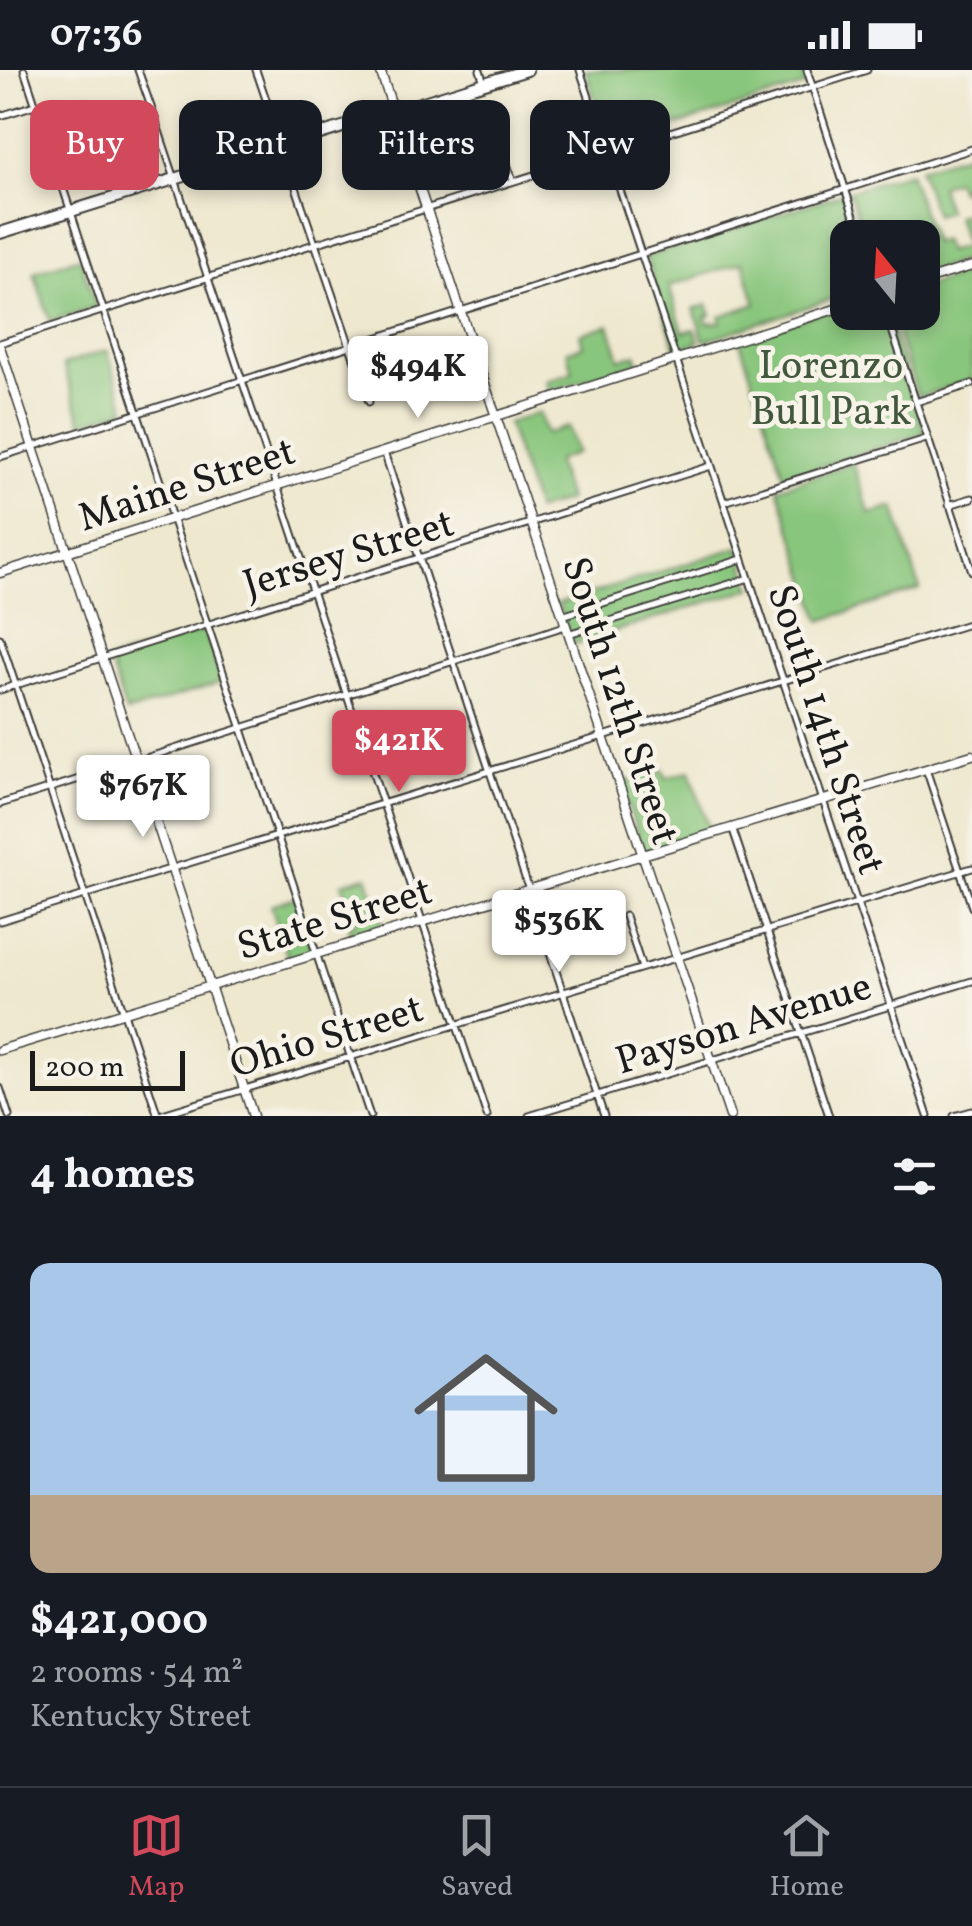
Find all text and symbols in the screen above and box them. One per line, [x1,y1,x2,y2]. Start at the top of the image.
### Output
text: 07:36 [50,9,143,62]
chip: Buy [30,100,159,190]
chip: Rent [179,100,322,190]
chip: Filters [342,100,510,190]
chip: New [530,100,670,190]
north arrow [830,220,940,330]
map controls [830,220,940,330]
pin: $494K [348,336,488,421]
park label: Lorenzo Bull Park [750,340,912,442]
text: $494K [370,346,466,390]
street label: Maine Street [72,425,303,548]
street label: Jersey Street [237,497,462,614]
street label: South 12th Street [545,550,691,852]
street label: South 14th Street [751,578,897,882]
pin: $421K [329,710,469,795]
text: $421K [354,720,444,764]
pin: $767K [73,755,213,840]
text: $767K [99,765,187,809]
street label: State Street [231,865,439,977]
pin: $536K [489,890,629,975]
text: $536K [514,900,604,944]
street label: Payson Avenue [609,960,879,1091]
street label: Ohio Street [224,983,431,1095]
scale bar [30,1046,185,1090]
text: 200 m [45,1049,124,1088]
text: 4 homes [30,1147,195,1206]
icon: filters [887,1149,942,1204]
icon: home [396,1328,576,1508]
text: $421,000 [30,1593,208,1652]
text: 2 rooms · 54 m² [30,1652,243,1696]
text: Kentucky Street [30,1696,252,1740]
tab: Map [128,1808,184,1907]
tab: Saved [441,1808,513,1907]
tab: Home [770,1808,844,1907]

